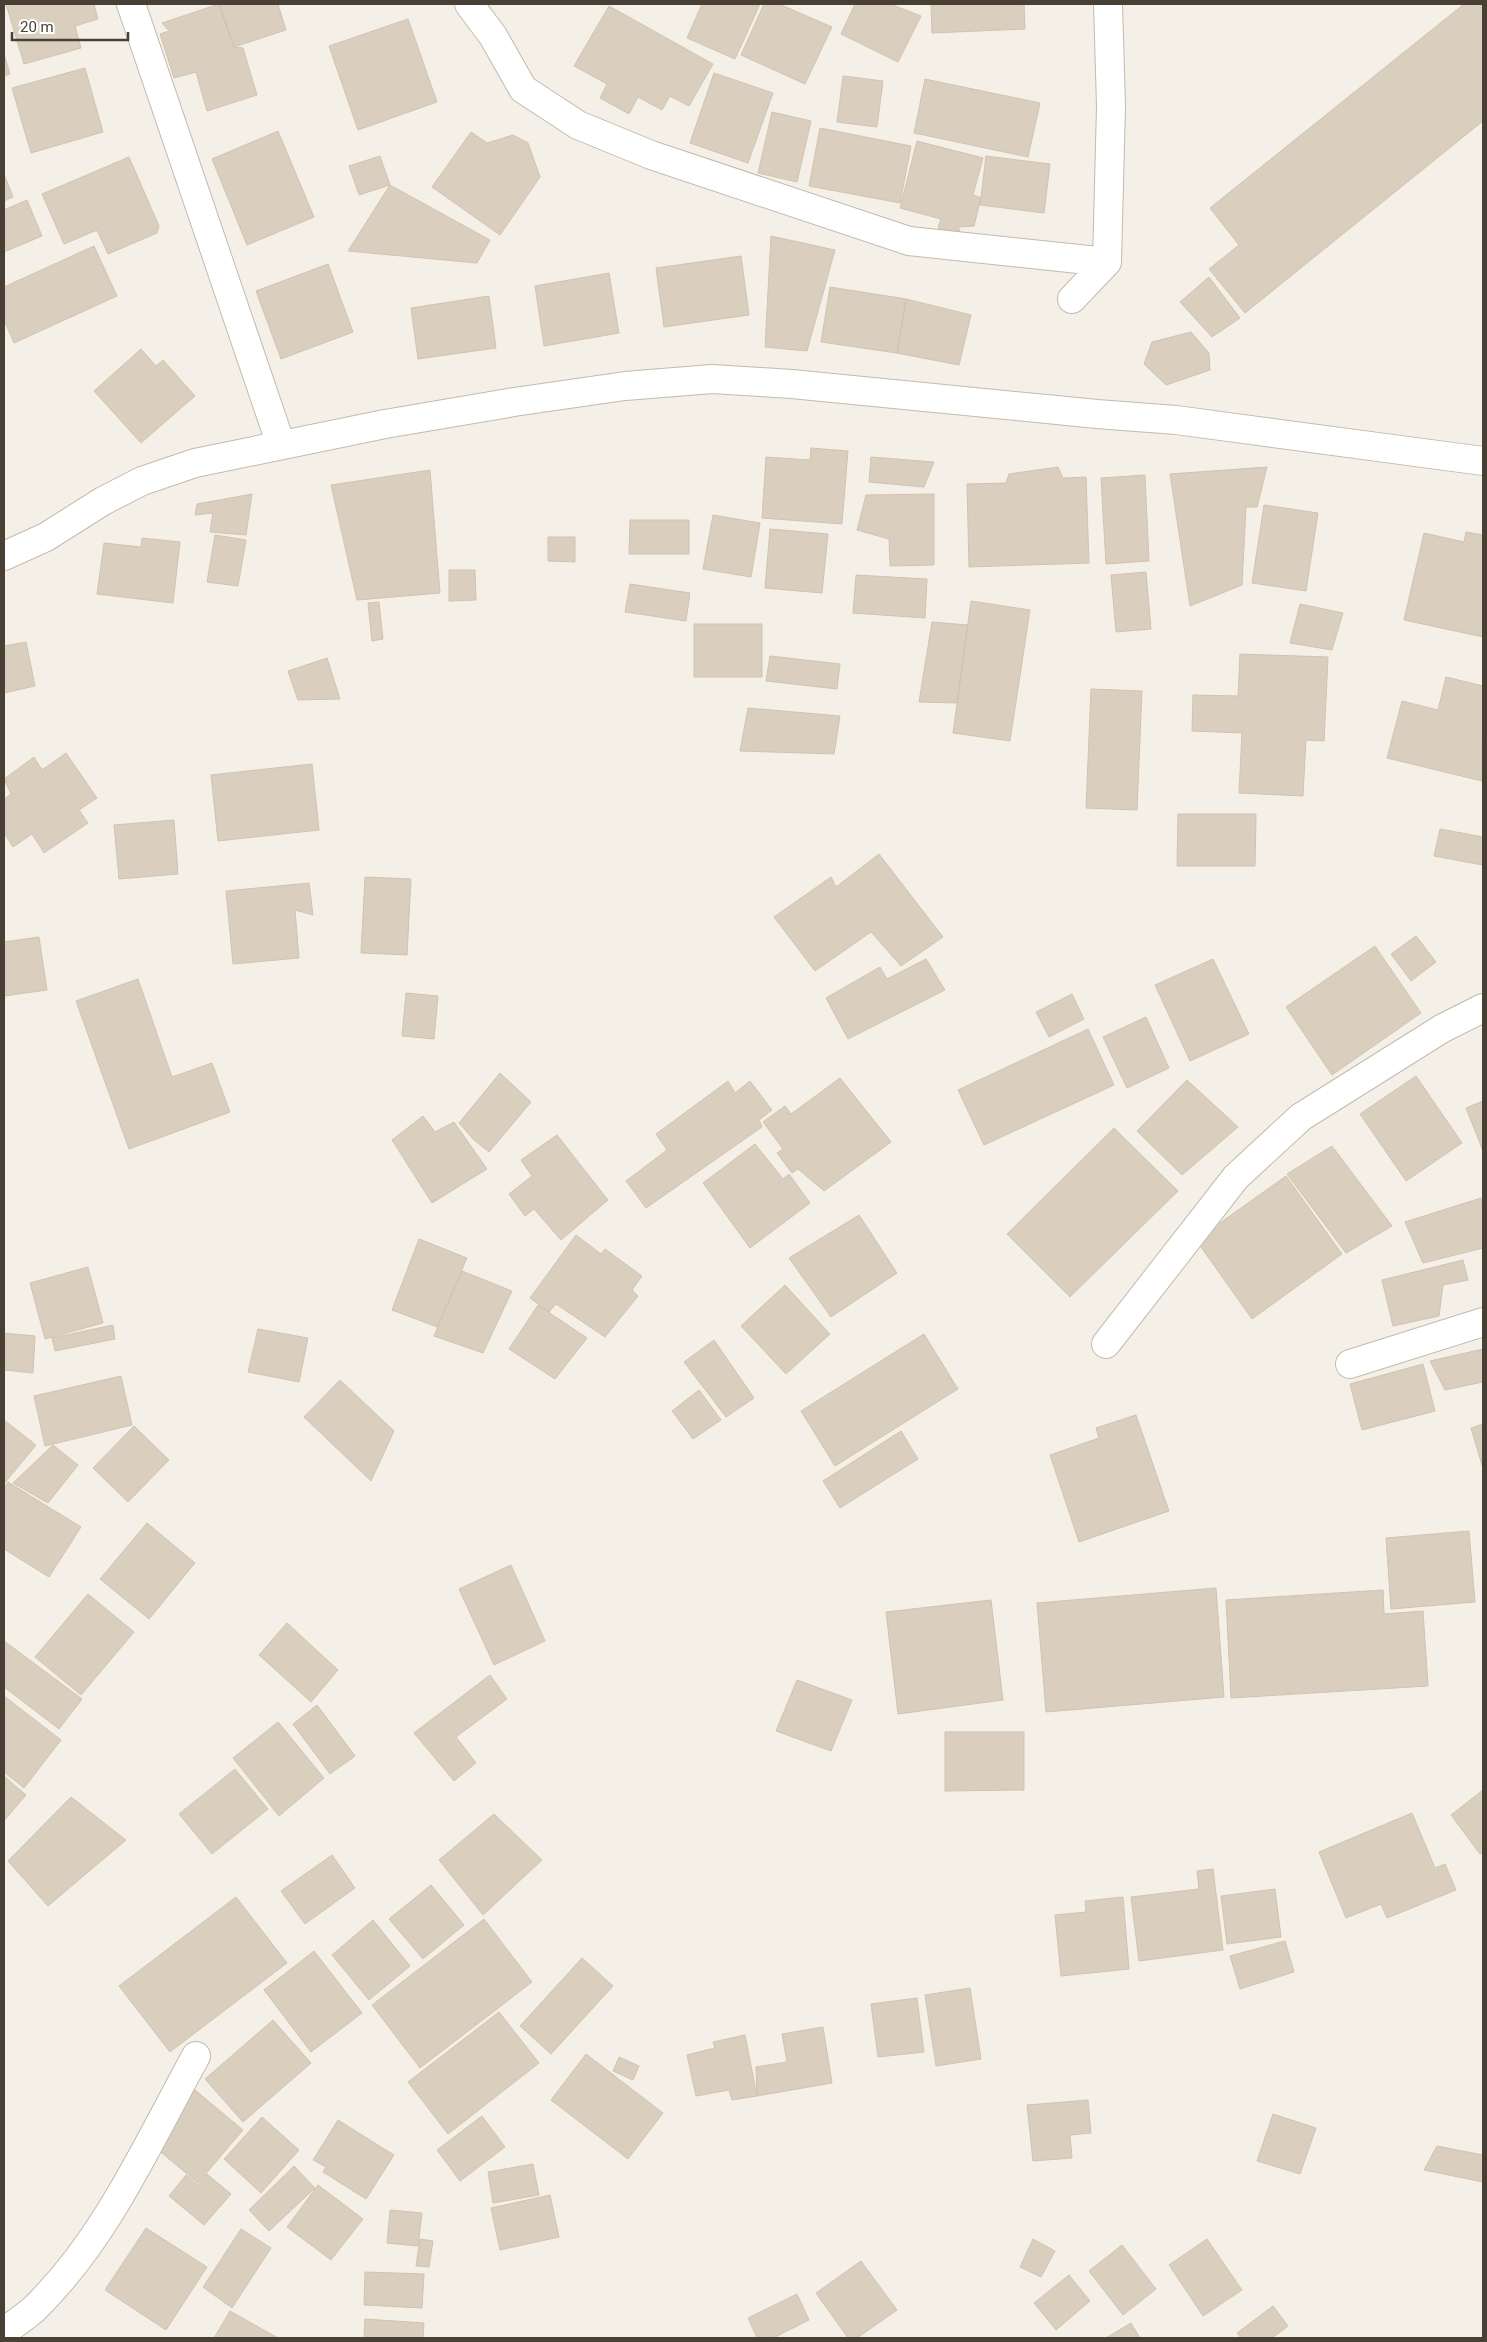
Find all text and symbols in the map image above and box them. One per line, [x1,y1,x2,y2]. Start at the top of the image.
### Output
scale bar [12,10,129,42]
text: 20 m [20,18,54,36]

